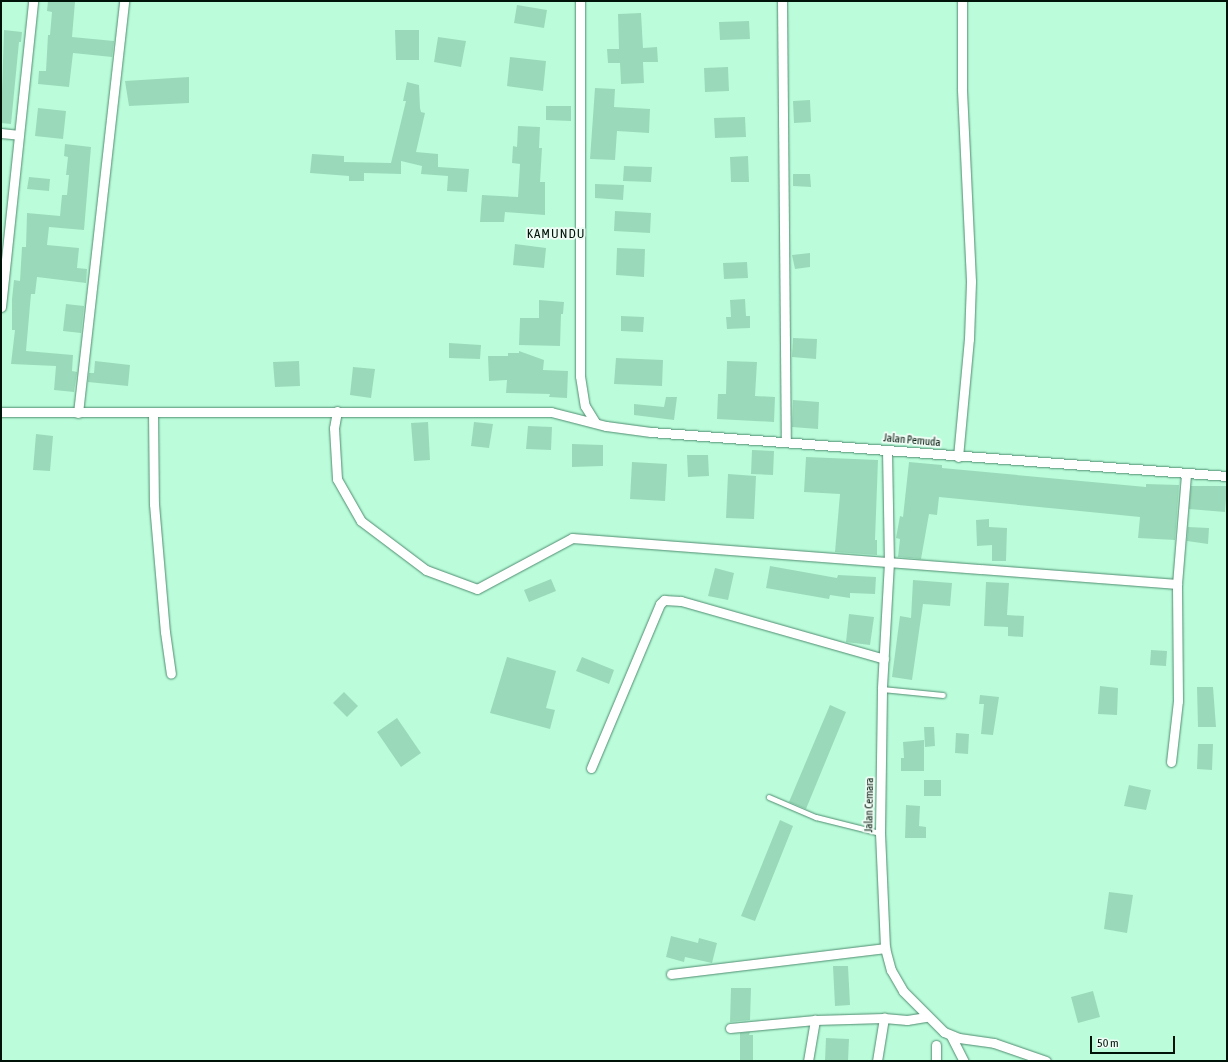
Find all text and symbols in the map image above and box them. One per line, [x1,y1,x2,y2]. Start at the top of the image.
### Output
district label: KAMUNDU [527,226,585,242]
street label: Jalan Pemuda [883,431,941,449]
street label: Jalan Cemara [862,778,876,832]
scale bar [1092,1028,1177,1054]
text: 50 m [1097,1036,1119,1050]

